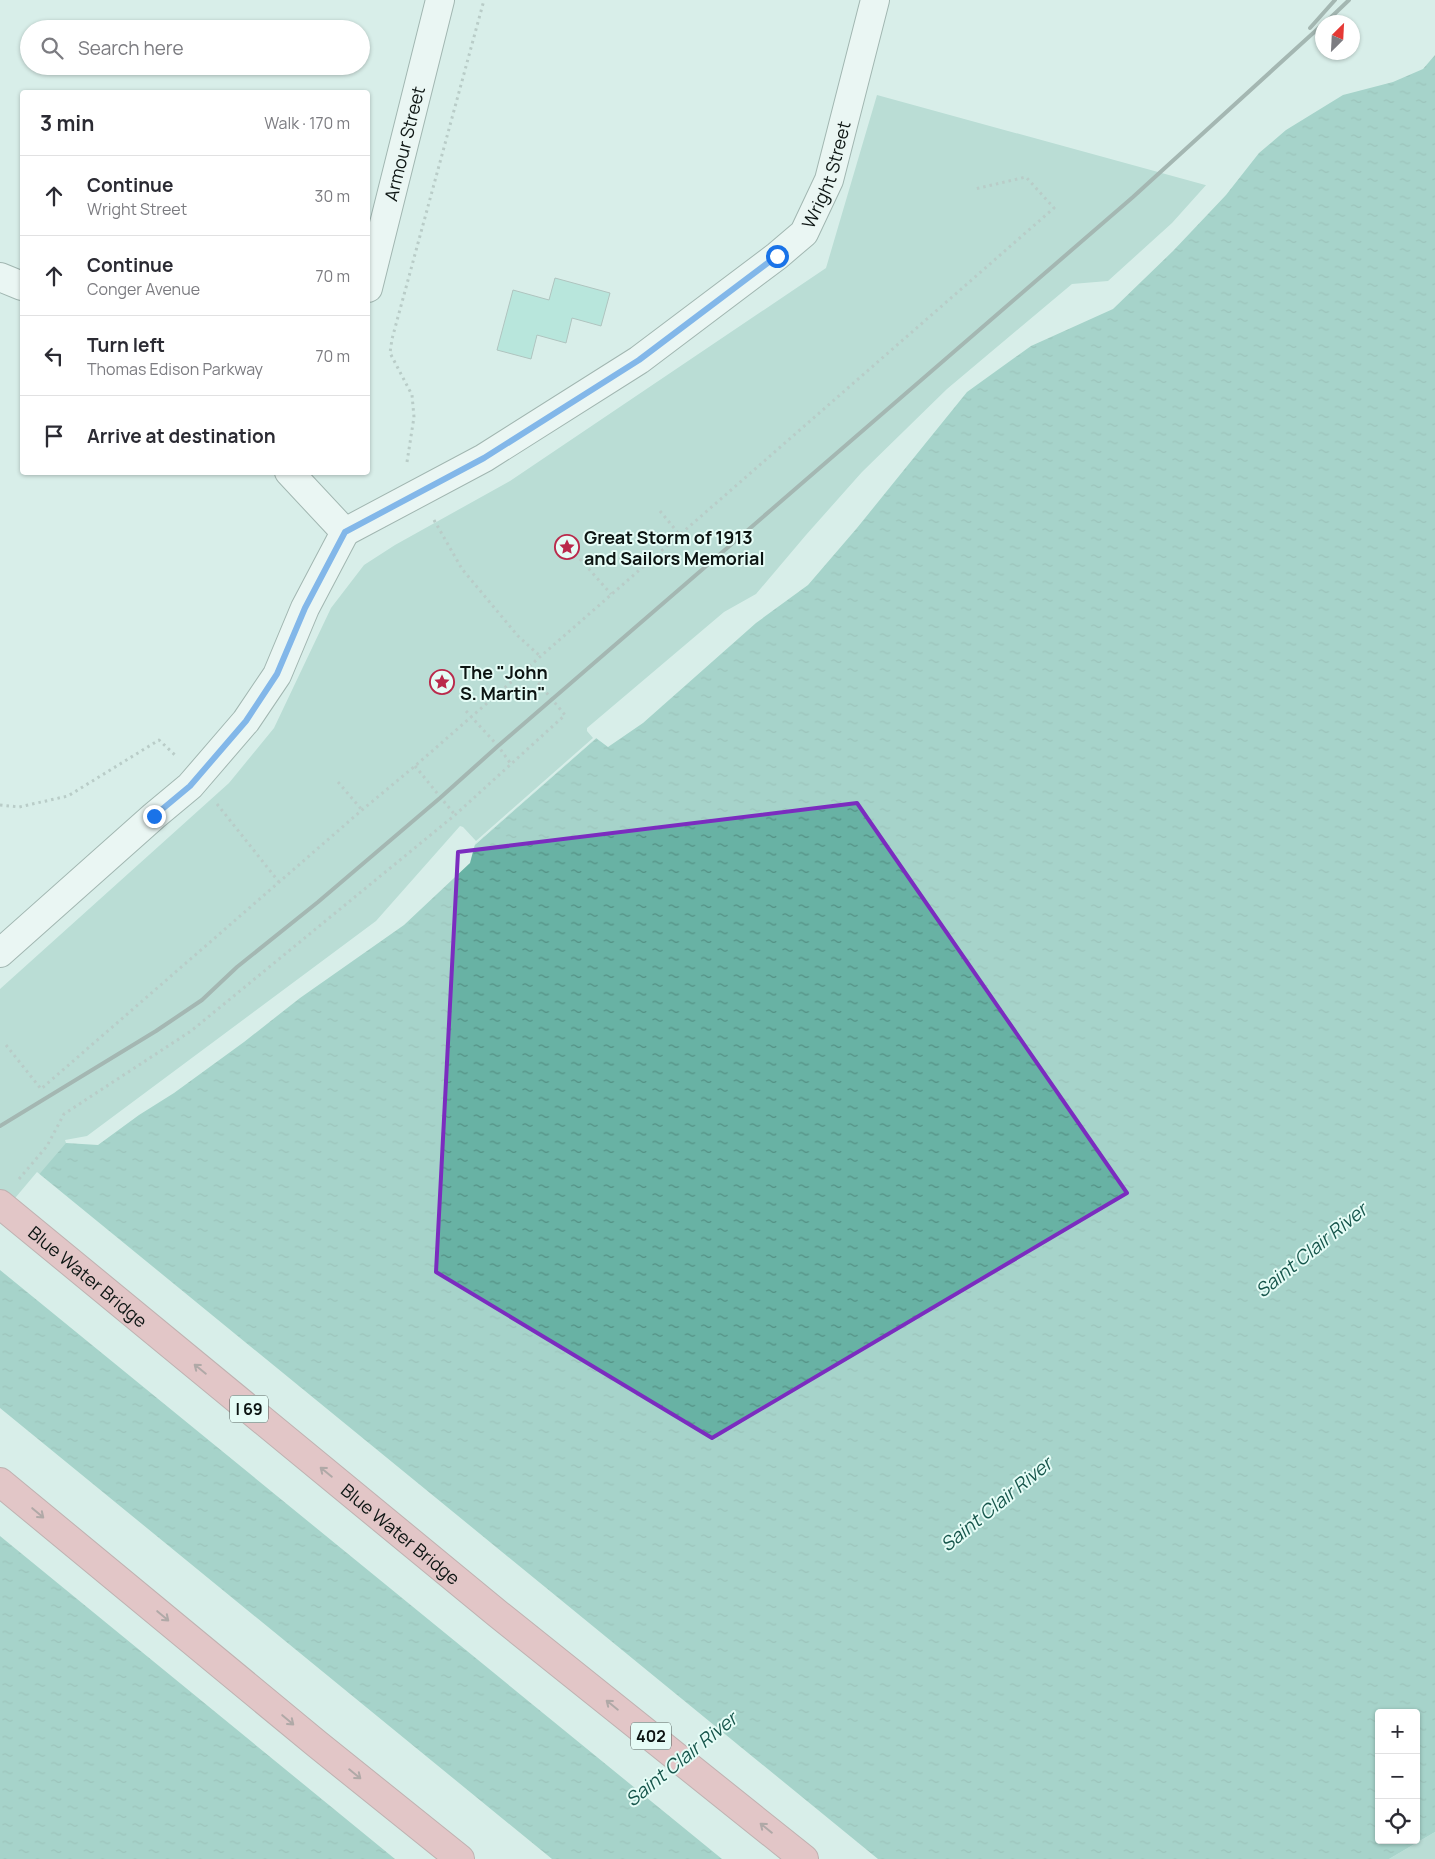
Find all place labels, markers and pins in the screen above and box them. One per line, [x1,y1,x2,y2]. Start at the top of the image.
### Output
place label: Great Storm of 1913 and Sailors Memorial [584,525,765,570]
place icon: Great Storm of 1913 and Sailors Memorial [554,534,580,560]
place label: The "John S. Martin" [460,660,548,705]
place icon: The "John S. Martin" [429,669,455,695]

